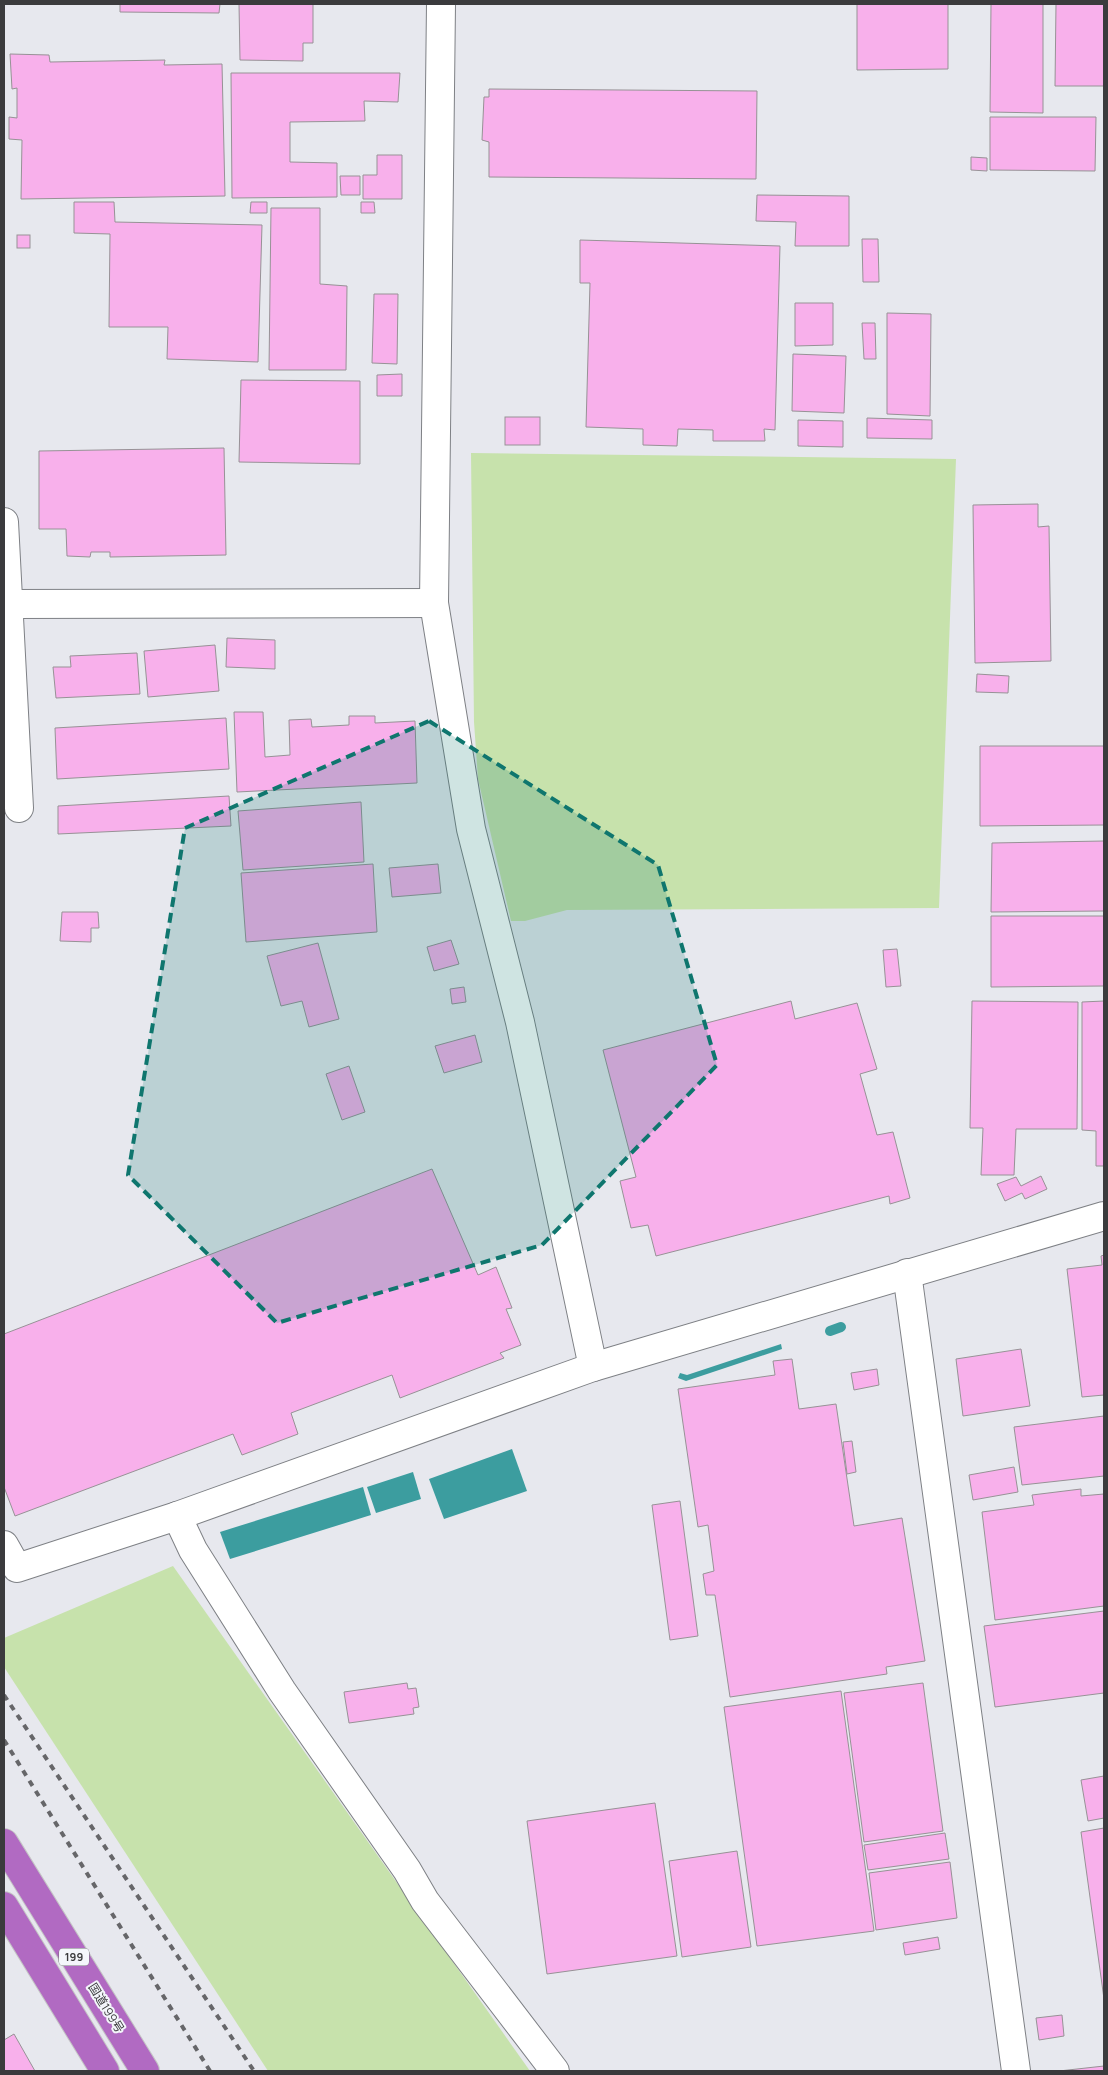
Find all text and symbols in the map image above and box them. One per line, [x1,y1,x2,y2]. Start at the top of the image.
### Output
road number: 199 [59,1948,89,1965]
street label: 国道199号 [84,1980,128,2036]

